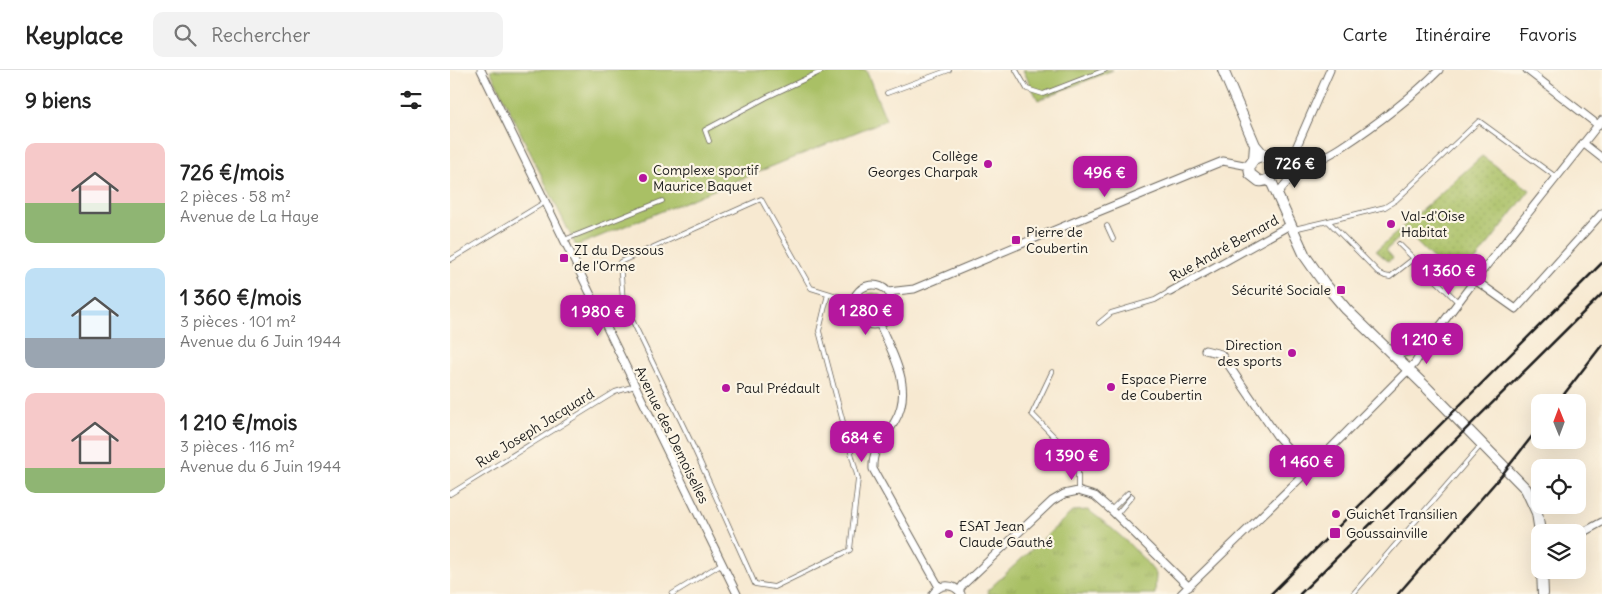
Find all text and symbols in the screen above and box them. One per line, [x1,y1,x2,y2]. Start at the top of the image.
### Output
search box [153,12,503,57]
text: Keyplace [25,20,123,50]
icon: search [171,21,199,49]
text: Rechercher [211,23,310,47]
text: Carte [1342,23,1387,46]
text: Itinéraire [1415,23,1491,46]
text: Favoris [1519,23,1577,46]
icon: filters [397,86,425,114]
text: 9 biens [25,87,91,114]
pin: 726 € [1260,146,1330,189]
place label: Collège Georges Charpak [868,147,978,181]
text: 726 € [1275,153,1315,173]
pin: 496 € [1070,156,1140,198]
marker: Collège Georges Charpak [982,158,994,170]
text: 726 €/mois [180,159,284,186]
place label: Complexe sportif Maurice Baquet [653,161,759,195]
text: 496 € [1084,162,1126,182]
icon: home [65,163,125,223]
marker: Complexe sportif Maurice Baquet [637,172,649,184]
text: 2 pièces · 58 m² [180,186,291,206]
text: Avenue de La Haye [180,206,319,226]
place label: Val-d'Oise Habitat [1401,207,1465,241]
street label: Rue André Bernard [1166,211,1282,285]
marker: Val-d'Oise Habitat [1385,218,1397,230]
place label: Pierre de Coubertin [1026,223,1088,257]
marker: Pierre de Coubertin [1010,234,1022,246]
place label: ZI du Dessous de l'Orme [574,241,664,275]
marker: ZI du Dessous de l'Orme [558,252,570,264]
pin: 1 360 € [1403,254,1495,296]
text: 1 360 € [1422,260,1476,280]
place label: Sécurité Sociale [1231,281,1331,299]
text: 1 360 €/mois [180,284,302,311]
marker: Sécurité Sociale [1335,284,1347,296]
icon: home [65,288,125,348]
pin: 1 980 € [552,294,644,337]
pin: 1 280 € [820,294,912,336]
text: 1 280 € [840,300,892,320]
text: 1 980 € [571,301,625,321]
text: 3 pièces · 101 m² [180,311,296,331]
pin: 1 210 € [1381,322,1473,365]
text: 1 210 € [1402,329,1452,349]
text: Avenue du 6 Juin 1944 [180,331,341,351]
place label: Direction des sports [1218,336,1282,370]
marker: Direction des sports [1286,347,1298,359]
street label: Avenue des Demoiselles [631,363,713,507]
place label: Espace Pierre de Coubertin [1121,370,1207,404]
place label: Paul Prédault [736,379,820,397]
marker: Espace Pierre de Coubertin [1105,381,1117,393]
marker: Paul Prédault [720,382,732,394]
street label: Rue Joseph Jacquard [473,384,597,472]
north arrow [1531,394,1586,449]
map controls [1531,394,1586,579]
text: 1 210 €/mois [180,409,297,436]
icon: home [65,413,125,473]
pin: 684 € [827,420,897,463]
text: 684 € [841,427,883,447]
text: 3 pièces · 116 m² [180,436,295,456]
pin: 1 390 € [1026,438,1118,481]
pin: 1 460 € [1261,444,1353,487]
text: 1 390 € [1045,445,1099,465]
text: 1 460 € [1280,451,1334,471]
text: Avenue du 6 Juin 1944 [180,456,341,476]
button: locate [1531,459,1586,514]
place label: Guichet Transilien [1346,505,1458,523]
marker: Guichet Transilien [1330,508,1342,520]
place label: ESAT Jean Claude Gauthé [959,517,1053,551]
place label: Goussainville [1346,524,1428,542]
button: layers [1531,524,1586,579]
marker: Goussainville [1328,526,1342,540]
marker: ESAT Jean Claude Gauthé [943,528,955,540]

